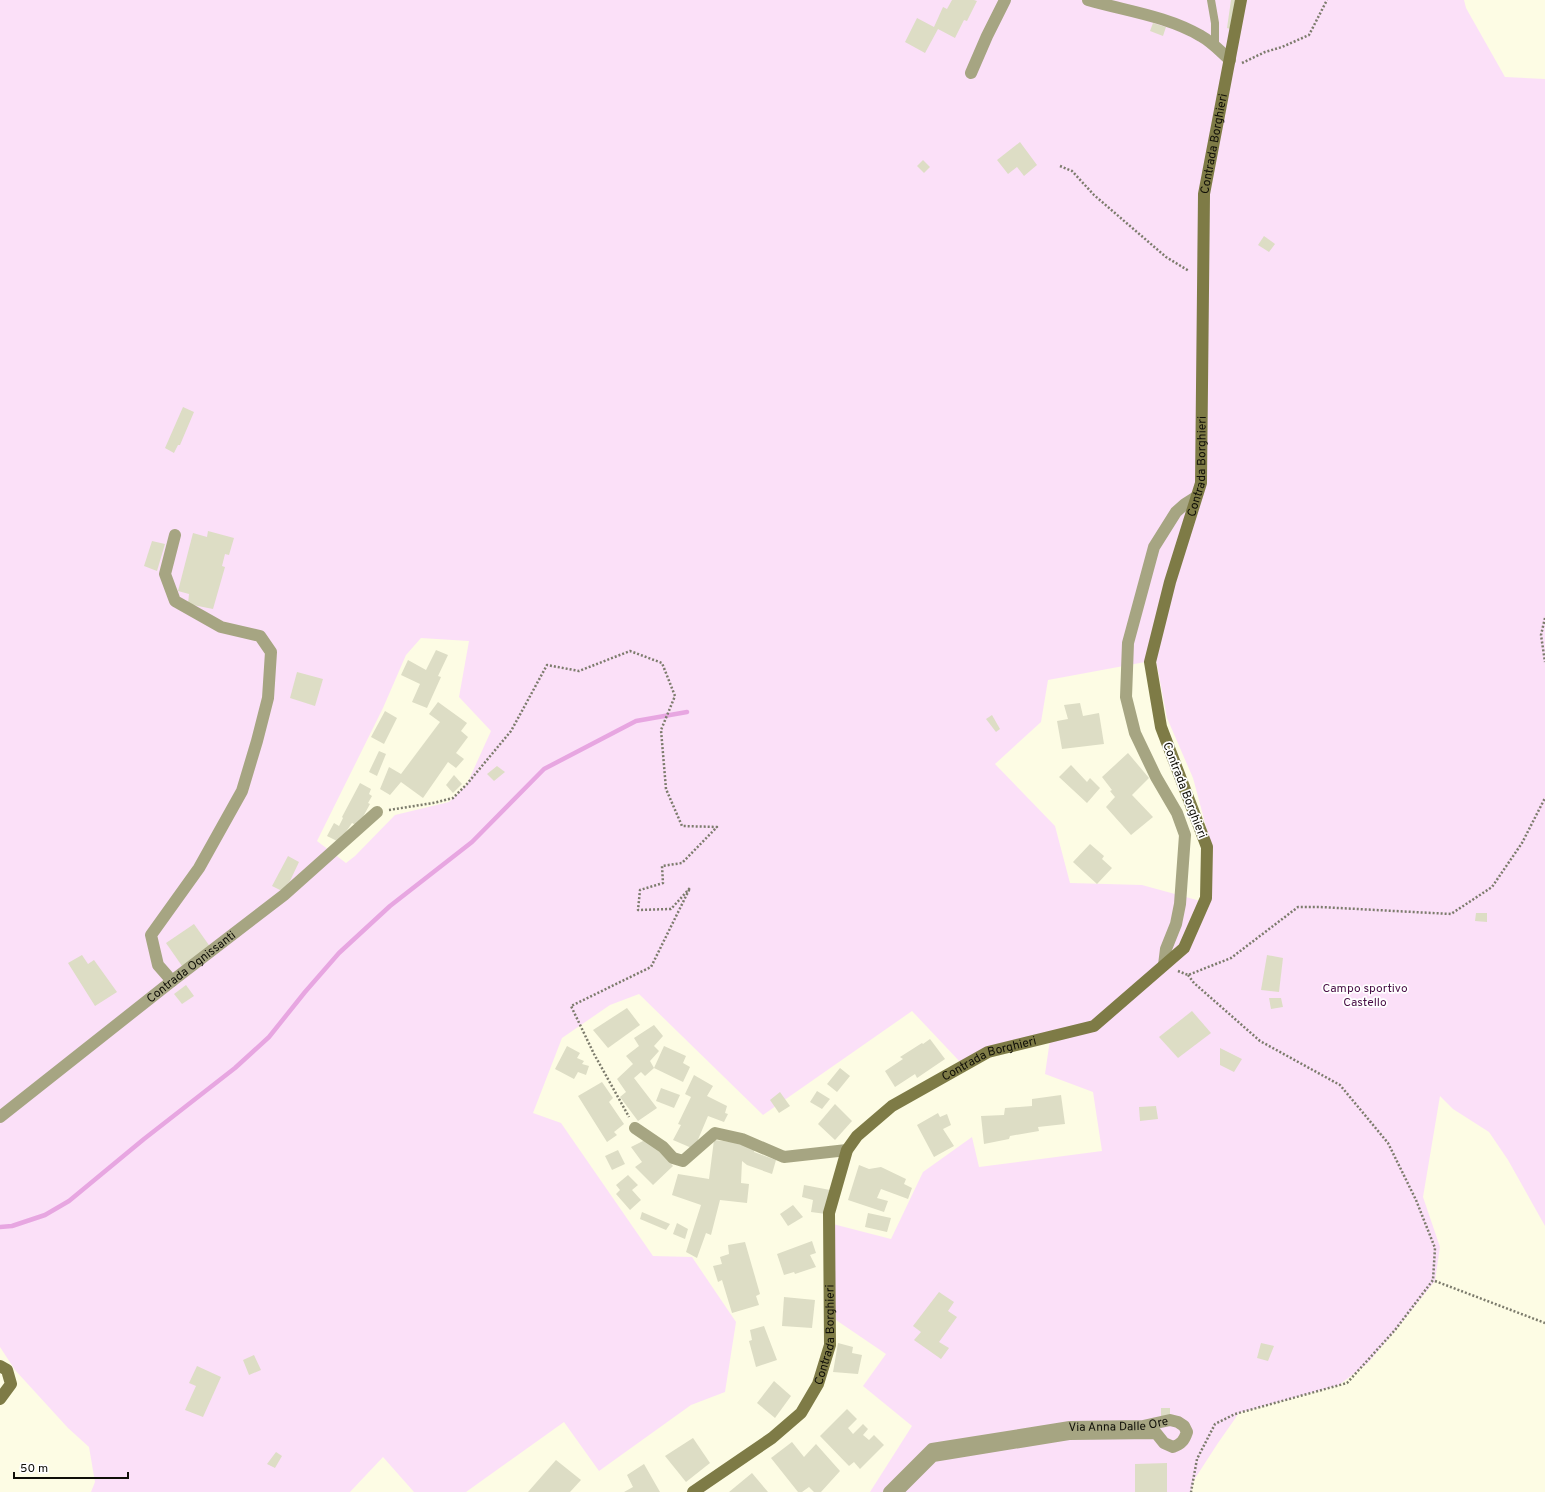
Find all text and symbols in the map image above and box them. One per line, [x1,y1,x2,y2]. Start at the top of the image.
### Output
street label: Contrada Borghieri [1197,93,1232,195]
street label: Contrada Borghieri [1184,416,1211,519]
street label: Contrada Borghieri [1158,740,1210,841]
street label: Contrada Ognissanti [144,928,239,1007]
park label: Campo sportivo Castello [1322,981,1408,1011]
street label: Contrada Borghieri [939,1033,1038,1085]
street label: Contrada Borghieri [811,1284,839,1387]
street label: Via Anna Dalle Ore [1068,1414,1170,1436]
scale bar [14,1454,128,1480]
text: 50 m [20,1461,48,1477]

